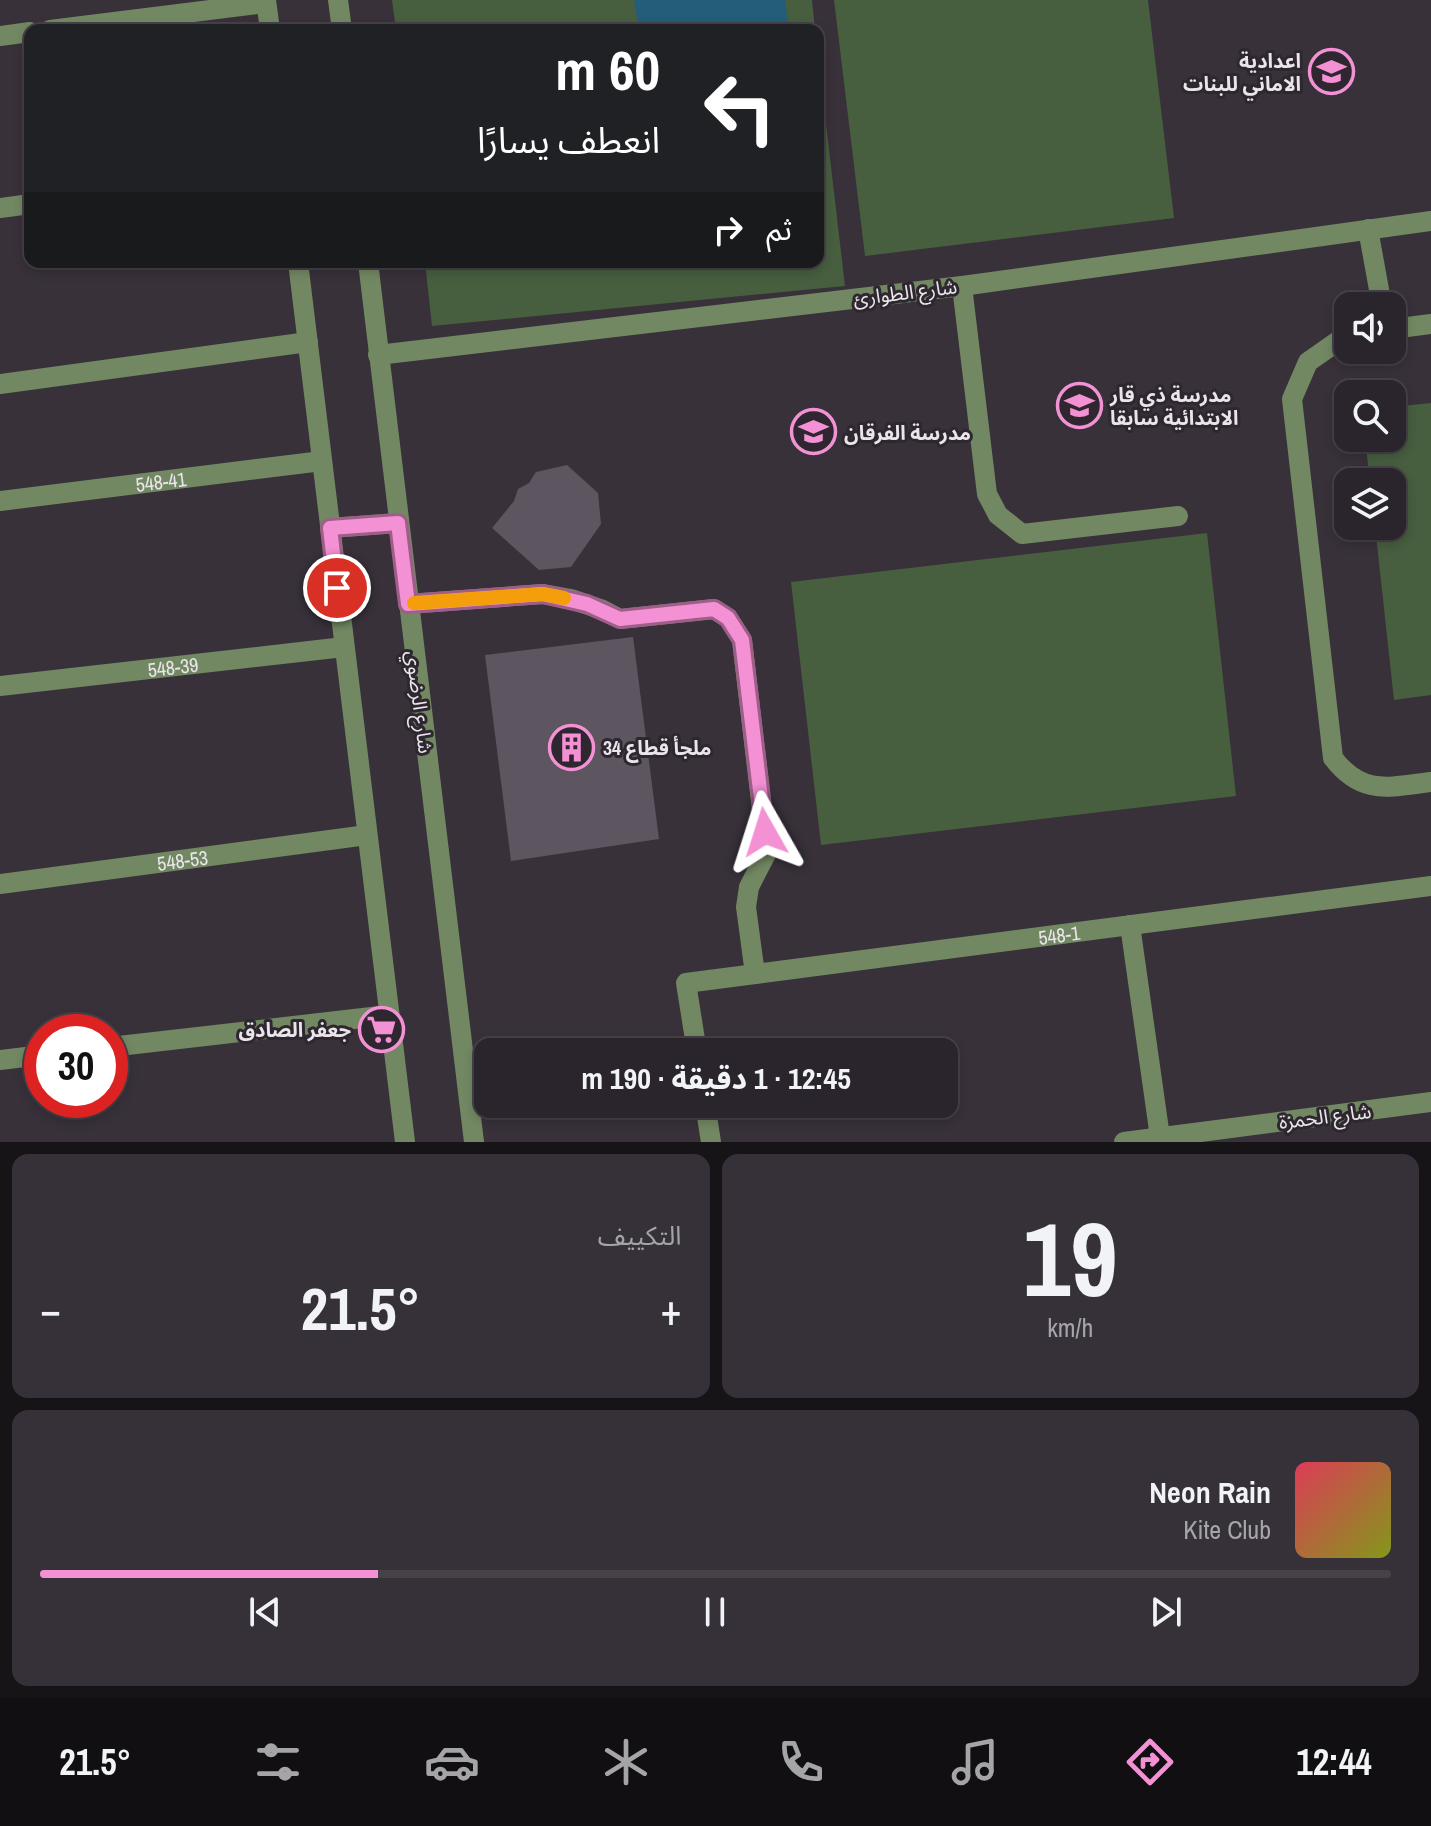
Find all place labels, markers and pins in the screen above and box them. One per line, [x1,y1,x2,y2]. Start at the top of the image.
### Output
place label: اعدادية الاماني للبنات [1183,47,1301,100]
school or university icon: اعدادية الاماني للبنات [1308,47,1356,95]
place label: مدرسة ذي قار الابتدائية سابقا [1109,381,1238,431]
school or university icon: مدرسة ذي قار الابتدائية سابقا [1055,382,1103,430]
school or university icon: مدرسة الفرقان [789,408,837,456]
place label: مدرسة الفرقان [844,419,971,446]
pin [303,554,371,622]
building icon: ملجأ قطاع 34 [548,723,596,771]
place label: ملجأ قطاع 34 [603,734,711,763]
supermarket icon: جعفر الصادق [358,1005,406,1053]
place label: جعفر الصادق [238,1016,351,1043]

